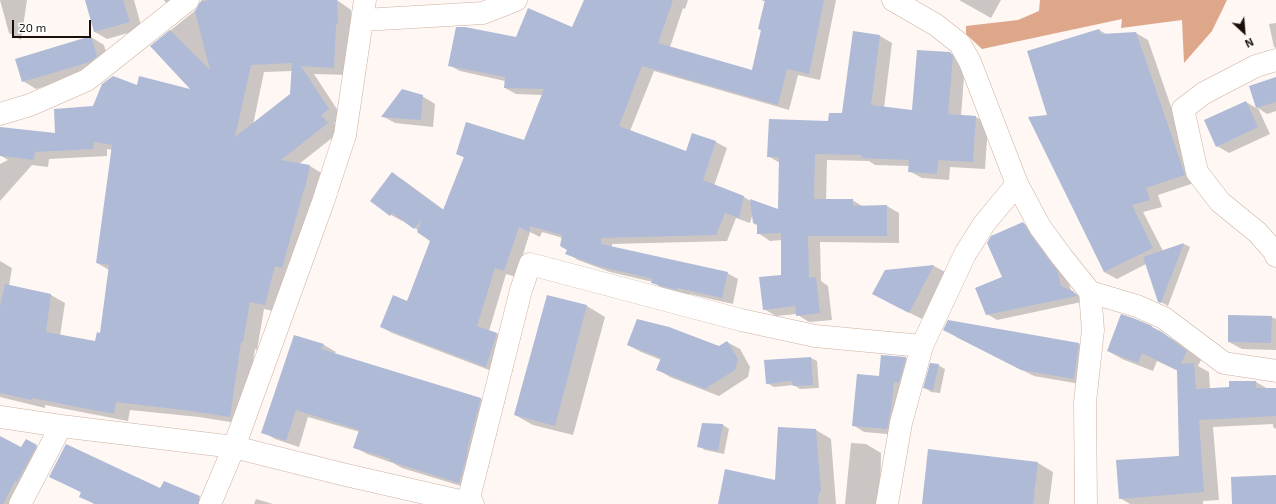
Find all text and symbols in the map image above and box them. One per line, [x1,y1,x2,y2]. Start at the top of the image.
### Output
scale bar [14,12,93,38]
north arrow [1224,12,1264,52]
text: 20 m [19,20,46,34]
text: N [1243,36,1256,51]

